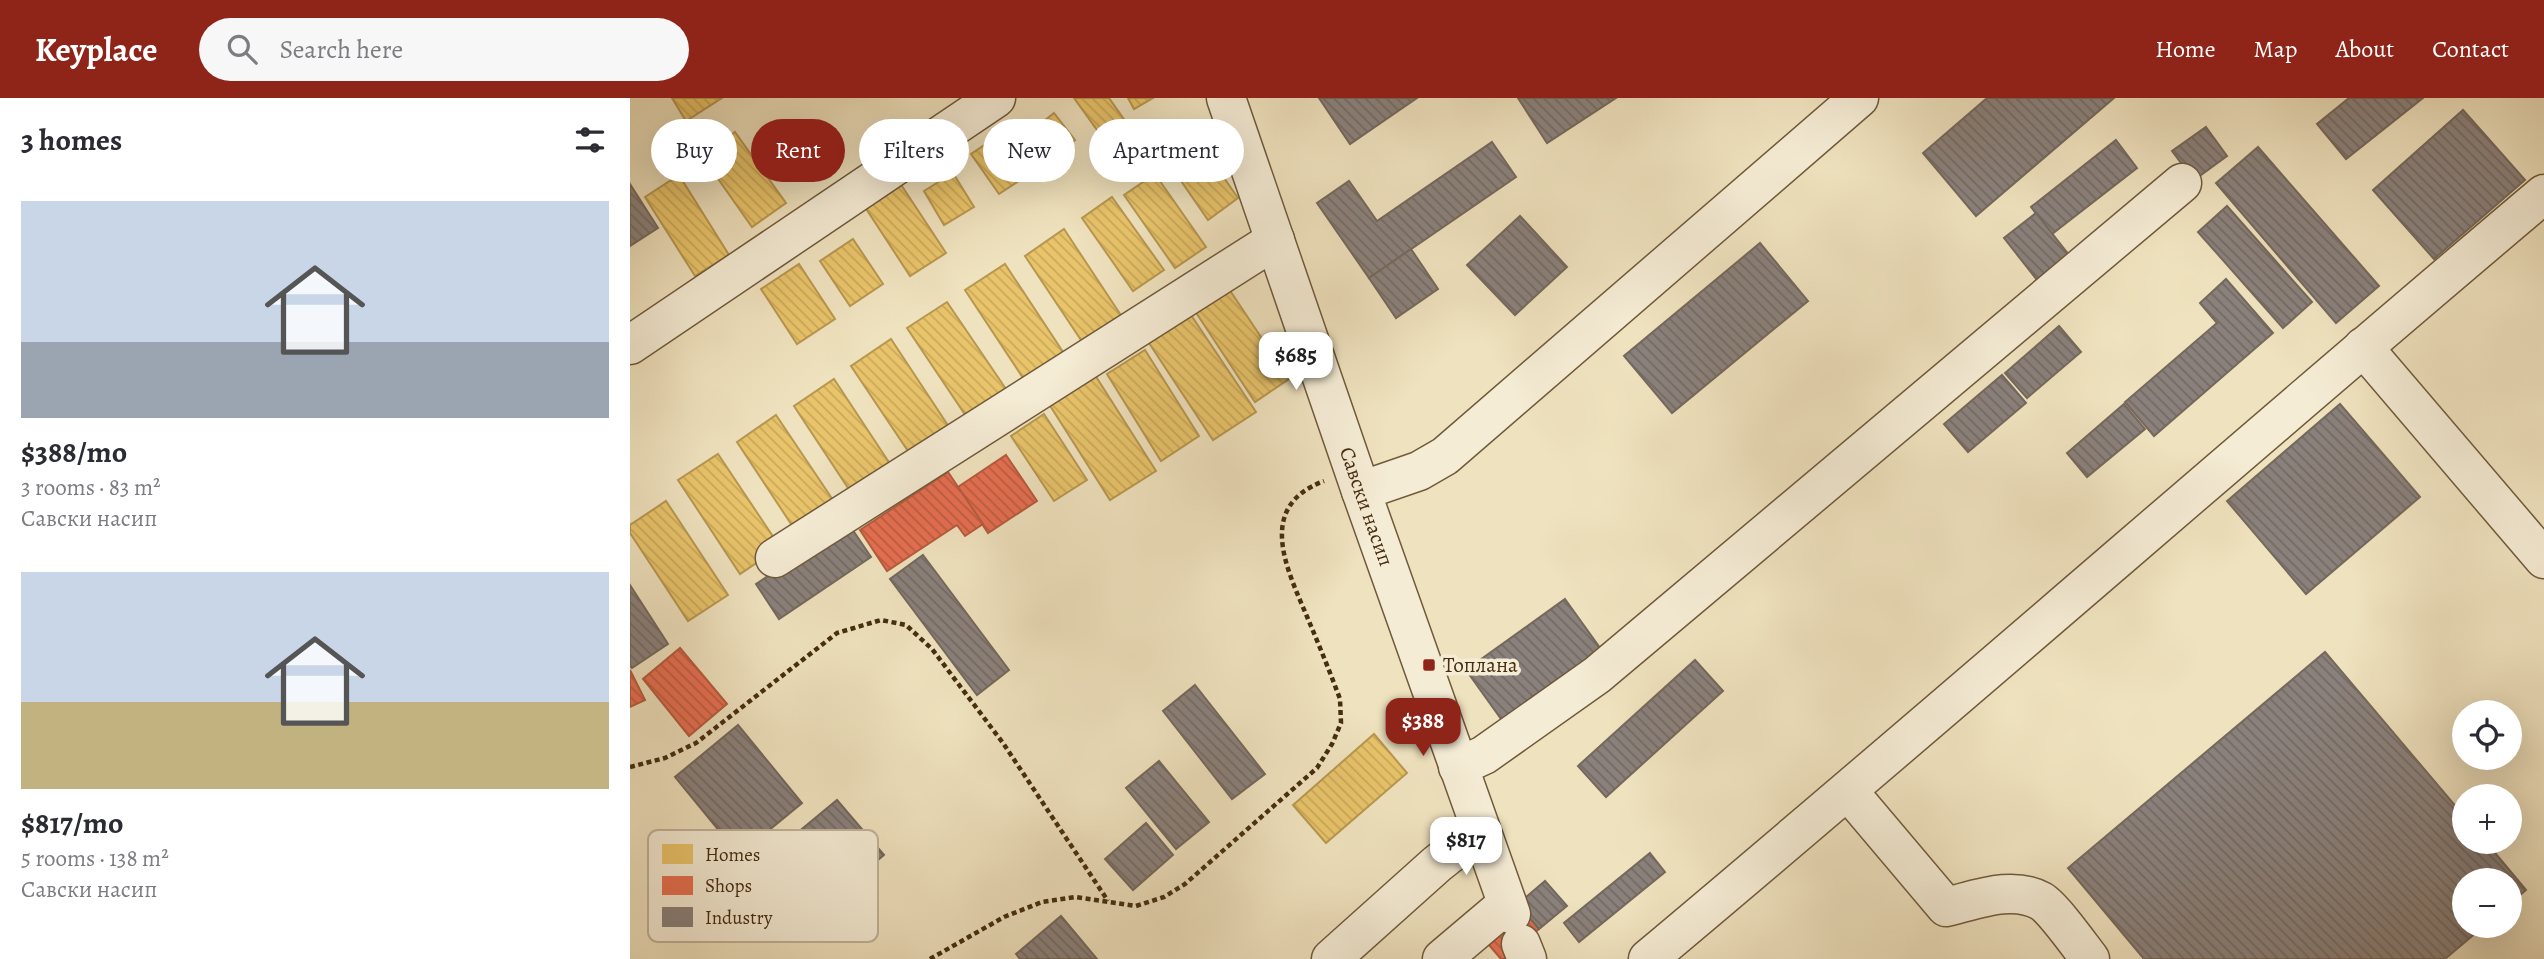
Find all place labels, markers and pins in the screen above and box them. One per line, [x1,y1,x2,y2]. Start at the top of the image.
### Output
pin: $685 [1255,332,1337,392]
place label: Топлана [1443,651,1518,679]
marker: Топлана [1421,657,1437,673]
pin: $388 [1382,698,1464,758]
pin: $817 [1425,818,1507,877]

